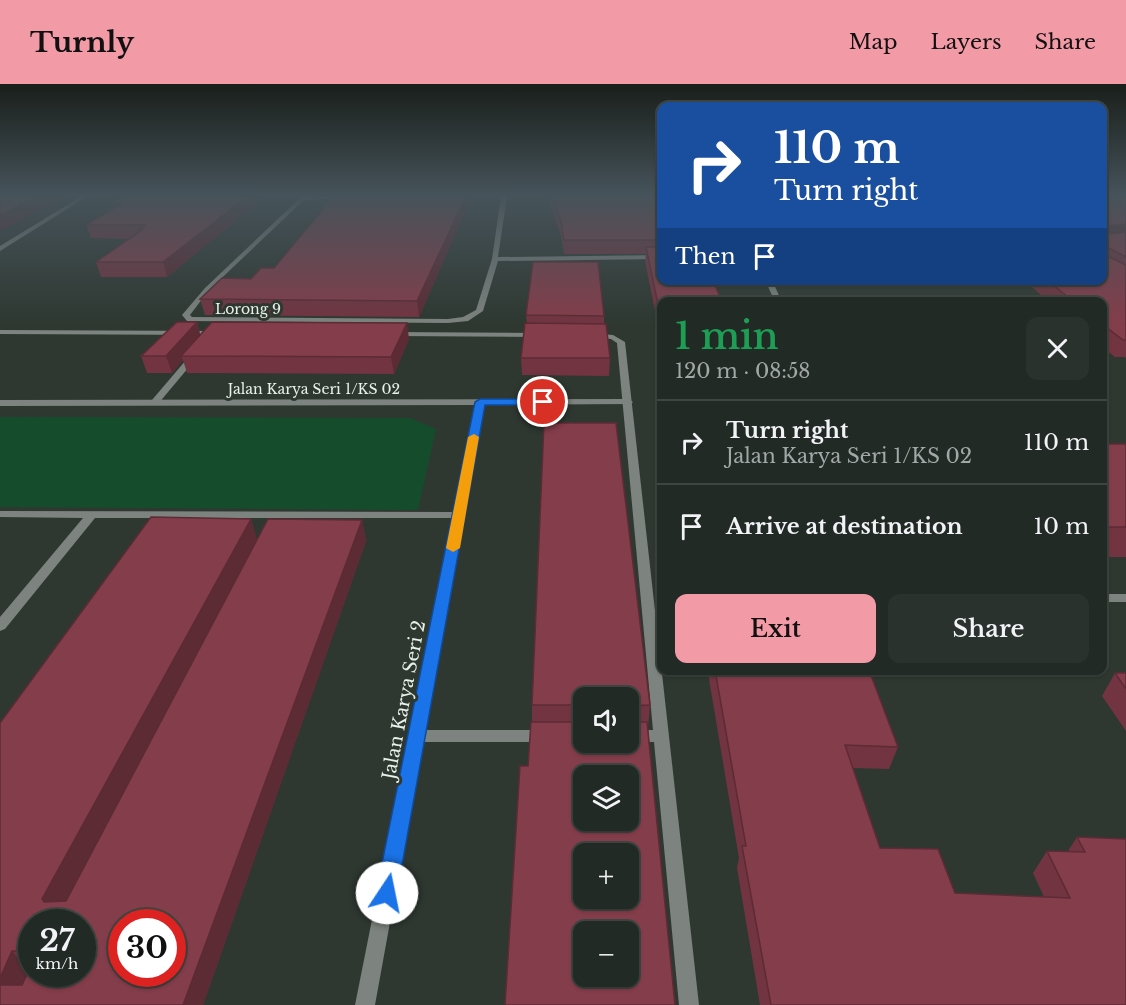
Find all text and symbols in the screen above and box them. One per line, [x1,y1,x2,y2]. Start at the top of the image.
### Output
text: Turnly [30,25,134,60]
text: Map [849,29,898,55]
text: Layers [931,29,1002,55]
text: Share [1035,29,1096,55]
text: 110 m [774,122,900,174]
icon: right [675,126,753,204]
text: Turn right [774,174,918,207]
icon: arrive [748,240,781,273]
text: Then [675,243,736,270]
street label: Lorong 9 [215,300,281,318]
text: 1 min [675,314,779,359]
button: close [1026,317,1089,380]
text: 120 m · 08:58 [675,359,810,383]
pin [517,376,568,427]
street label: Jalan Karya Seri 1/KS 02 [226,380,400,398]
icon: arrive [526,385,559,418]
text: Turn right [726,417,848,444]
icon: right [675,426,708,459]
text: 110 m [1024,429,1089,456]
text: Jalan Karya Seri 1/KS 02 [726,444,972,468]
icon: arrive [675,510,708,543]
text: Arrive at destination [726,513,963,540]
text: 10 m [1034,513,1089,540]
button: Exit [675,594,876,663]
button: Share [888,594,1089,663]
street label: Jalan Karya Seri 2 [377,619,430,783]
map controls [573,687,639,987]
button: sound [573,687,639,753]
button: layers [573,765,639,831]
button: + [573,843,639,909]
position arrow [355,861,419,925]
speed limit sign: 30 [108,909,186,987]
button: − [573,921,639,987]
text: 27 [39,922,75,959]
text: km/h [36,954,78,973]

